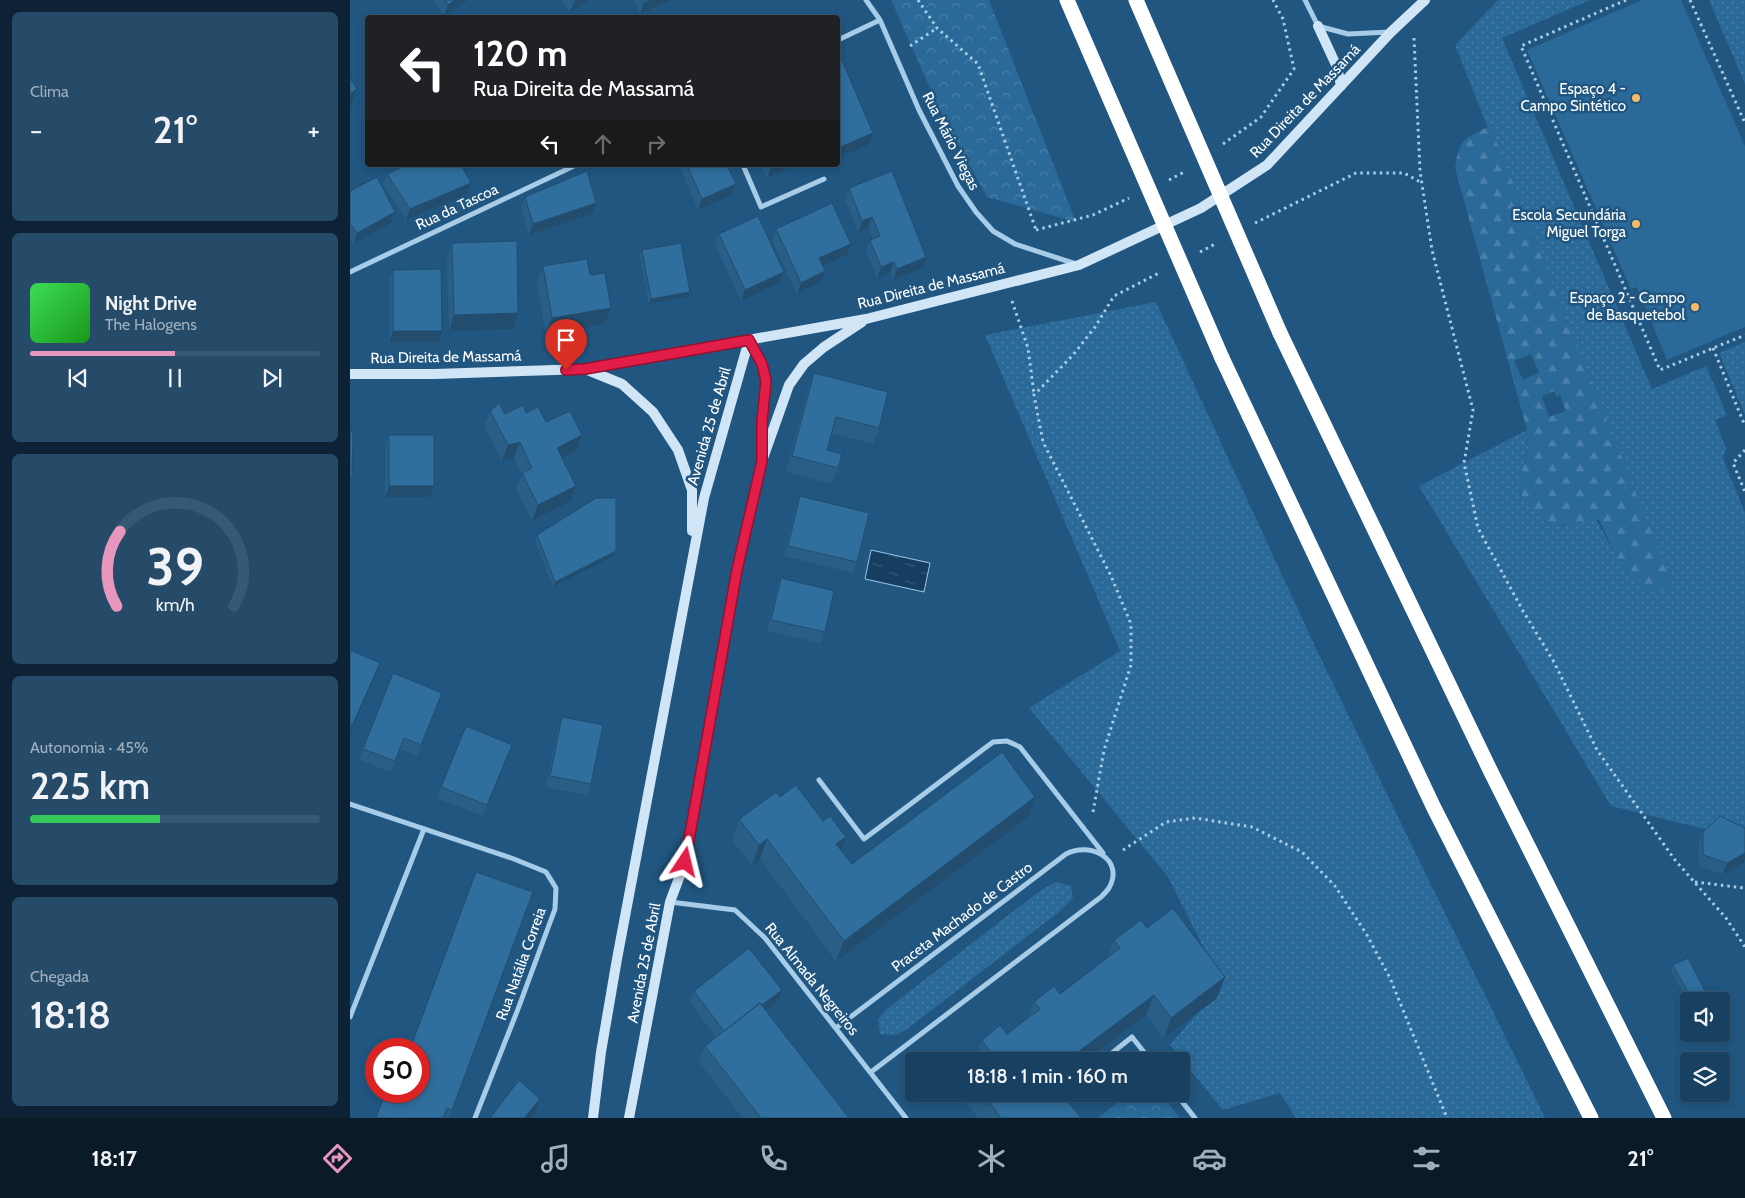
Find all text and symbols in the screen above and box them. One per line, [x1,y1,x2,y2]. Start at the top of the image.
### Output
text: 120 m [473,32,567,75]
icon: left [390,35,455,100]
street label: Rua Direita de Massamá [1246,40,1364,162]
text: Rua Direita de Massamá [473,75,694,102]
place label: Espaço 4 - Campo Sintético [1520,80,1626,115]
text: Clima [30,82,69,101]
street label: Rua Mário Viegas [919,89,983,193]
marker: Espaço 4 - Campo Sintético [1630,92,1642,104]
text: 21° [153,106,197,153]
text: − [30,113,42,147]
text: + [308,113,320,147]
icon: left [536,130,564,158]
icon: ahead [589,130,617,158]
icon: right [642,130,670,158]
street label: Rua da Tascoa [413,180,502,234]
place label: Escola Secundária Miguel Torga [1512,206,1627,241]
marker: Escola Secundária Miguel Torga [1630,218,1642,230]
street label: Rua Direita de Massamá [856,259,1007,313]
place label: Espaço 2 - Campo de Basquetebol [1570,289,1685,324]
text: Night Drive [105,292,197,315]
marker: Espaço 2 - Campo de Basquetebol [1689,301,1701,313]
text: The Halogens [105,315,197,334]
pin [545,319,587,370]
icon: arrive [552,326,580,354]
street label: Rua Direita de Massamá [370,347,522,367]
icon: previous [64,364,92,392]
icon: pause [161,364,189,392]
icon: next [258,364,286,392]
street label: Avenida 25 de Abril [684,365,735,487]
text: 39 [146,535,204,598]
text: km/h [155,594,195,615]
text: Autonomia · 45% [30,738,148,757]
text: 225 km [30,762,150,809]
position arrow [658,835,710,887]
street label: Praceta Machado de Castro [888,858,1036,976]
street label: Avenida 25 de Abril [624,901,665,1025]
street label: Rua Natália Correia [492,904,550,1023]
street label: Rua Almada Negreiros [761,919,863,1039]
text: Chegada [30,967,89,986]
text: 18:18 [30,991,111,1038]
map controls [1680,992,1730,1102]
button: sound [1680,992,1730,1042]
speed limit sign: 50 [365,1038,430,1103]
button: layers [1680,1052,1730,1102]
text: 18:18 · 1 min · 160 m [967,1065,1128,1088]
icon: directions [320,1141,355,1176]
icon: music [538,1141,573,1176]
icon: phone [756,1141,791,1176]
icon: climate [974,1141,1009,1176]
icon: car [1192,1141,1227,1176]
icon: filters [1409,1141,1444,1176]
text: 18:17 [91,1145,137,1172]
text: 21° [1627,1145,1653,1172]

